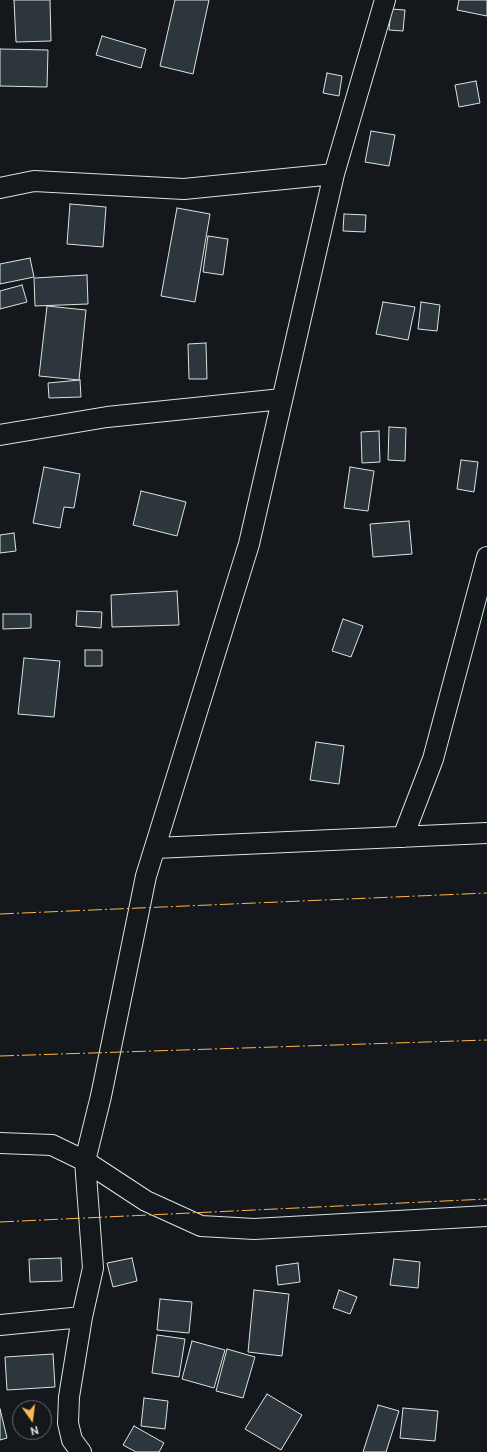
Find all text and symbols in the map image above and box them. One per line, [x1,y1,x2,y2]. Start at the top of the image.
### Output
north arrow [12,1400,52,1440]
text: N [29,1424,40,1437]

